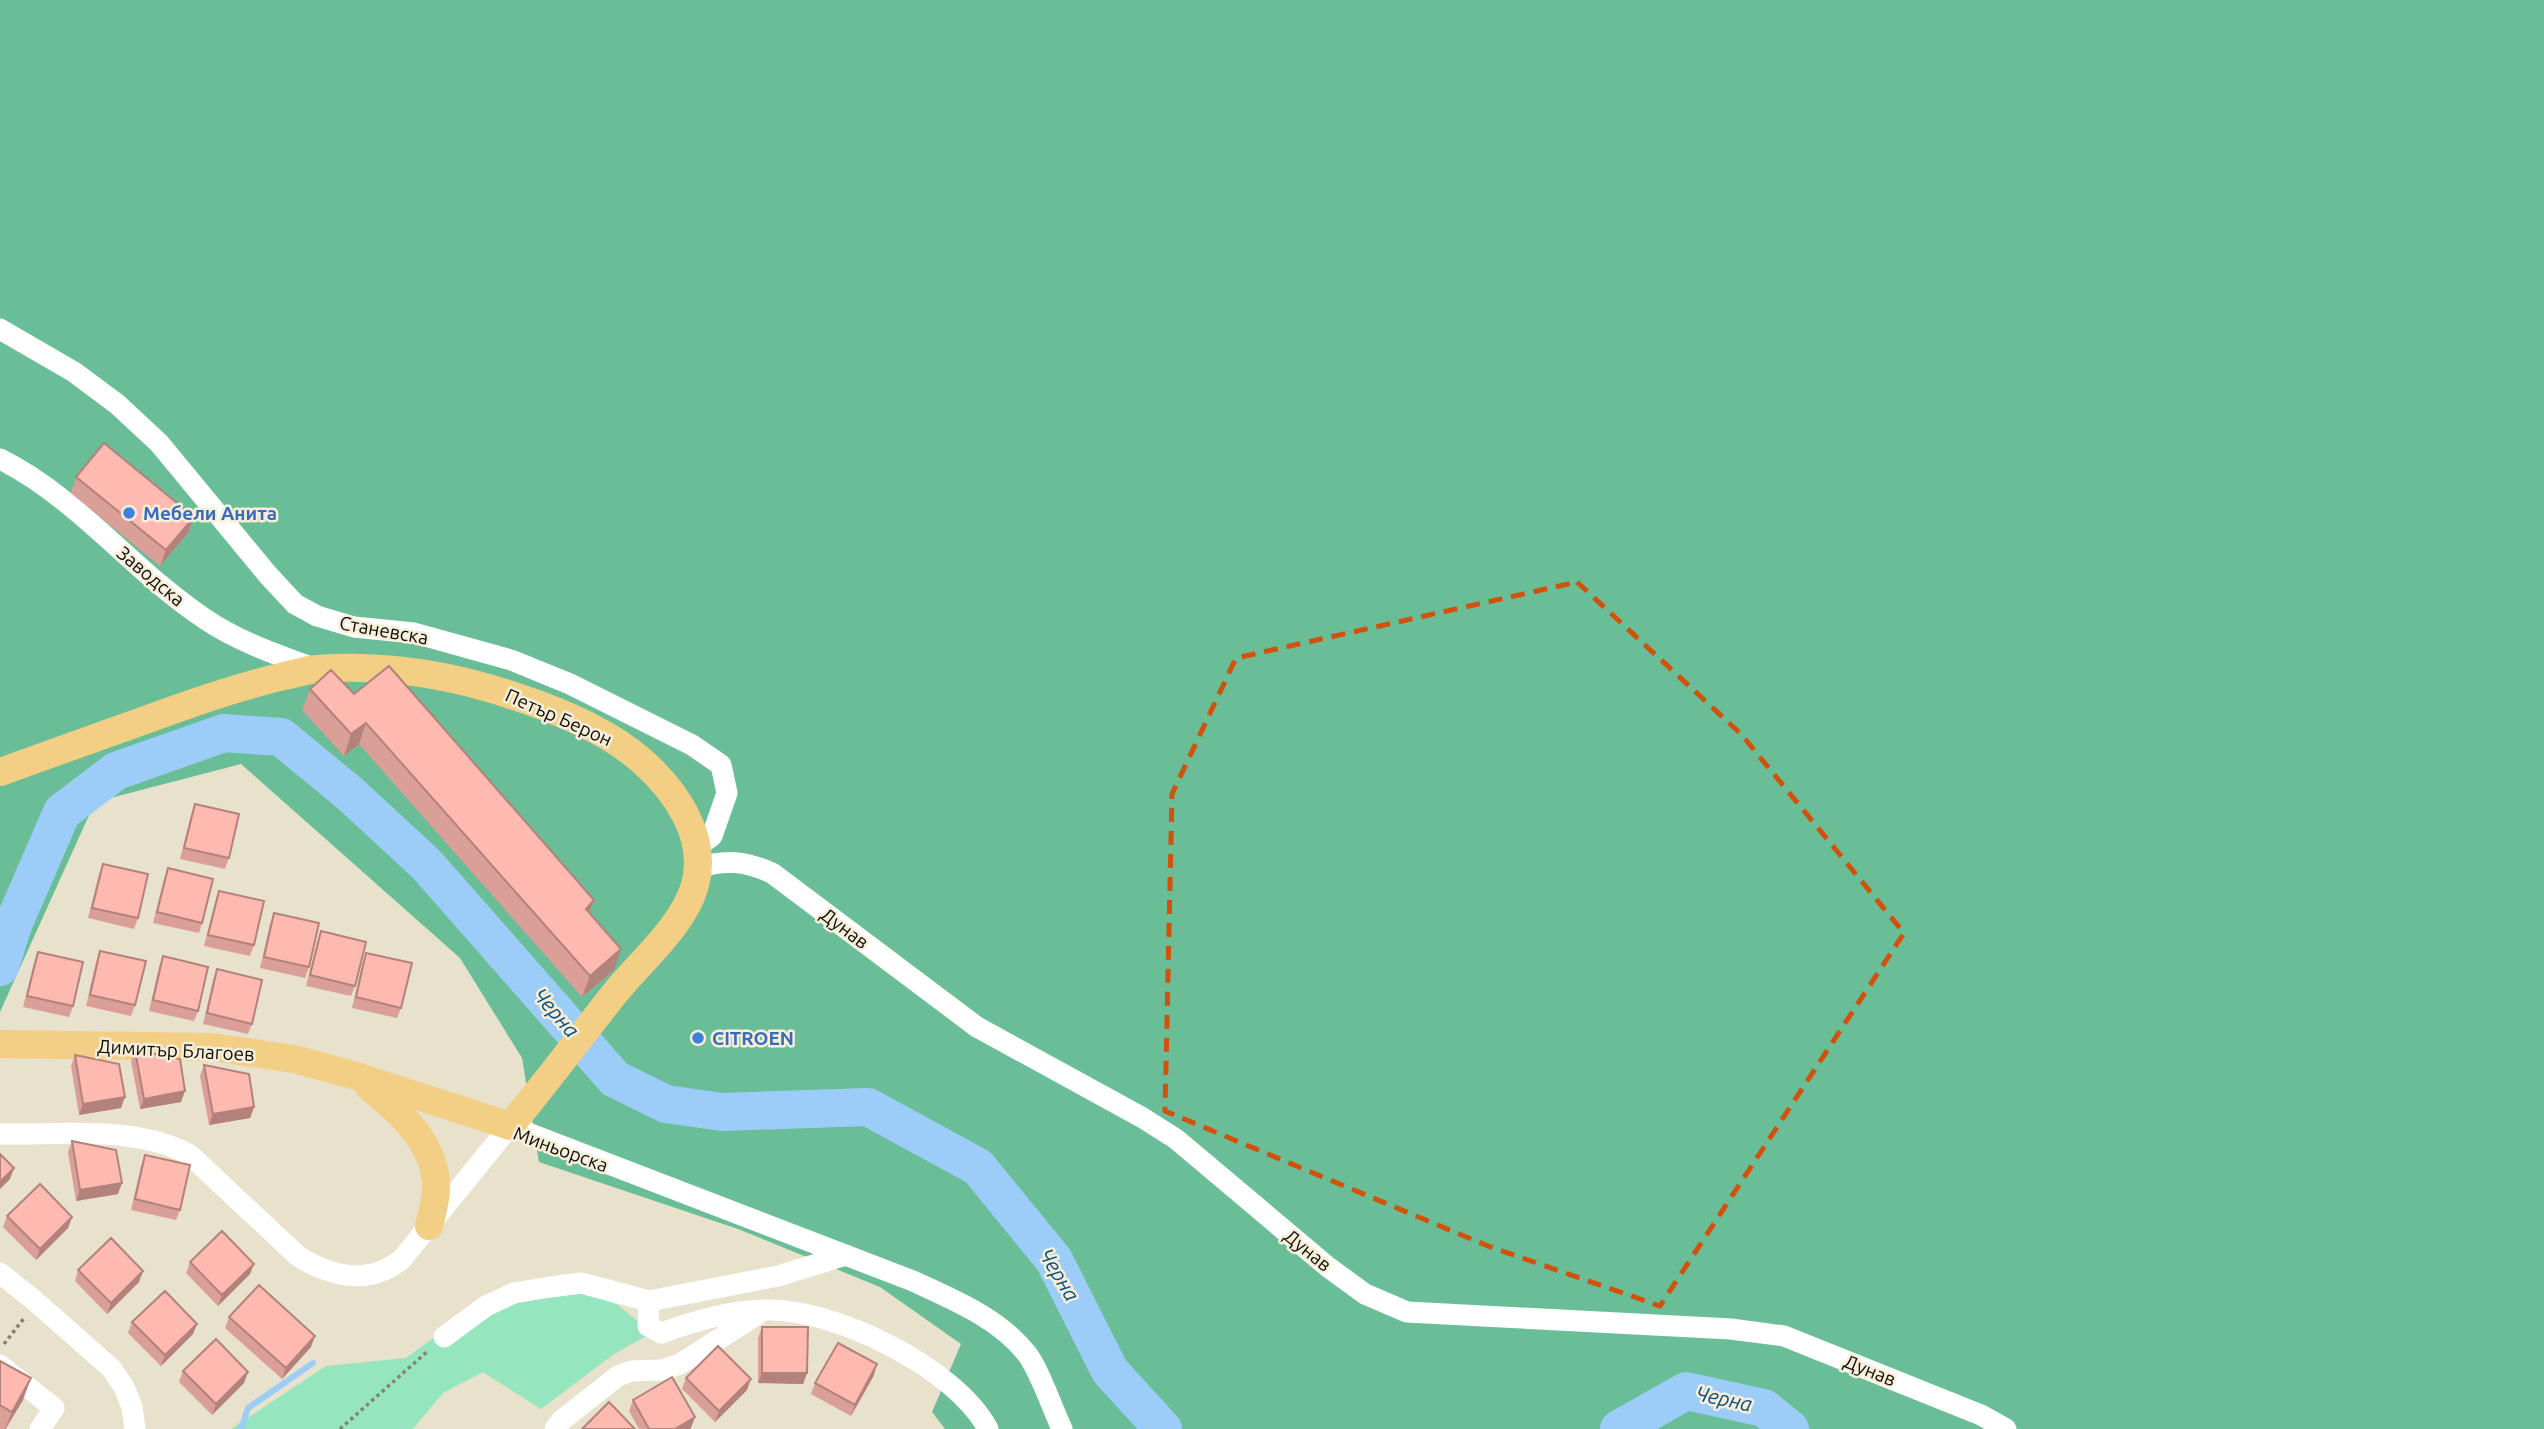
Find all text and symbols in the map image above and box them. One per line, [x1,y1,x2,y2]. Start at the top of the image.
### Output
place label: Мебели Анита [143,502,277,524]
marker: Мебели Анита [121,505,137,521]
street label: Заводска [113,541,189,611]
street label: Станевска [338,611,430,649]
street label: Петър Берон [502,684,616,750]
street label: Дунав [817,903,873,953]
water label: Черна [529,983,584,1042]
place label: CITROEN [712,1027,794,1049]
marker: CITROEN [690,1030,706,1046]
street label: Димитър Благоев [97,1035,255,1065]
street label: Миньорска [511,1122,611,1176]
street label: Дунав [1280,1224,1336,1276]
water label: Черна [1035,1244,1085,1305]
street label: Дунав [1841,1350,1899,1390]
water label: Черна [1694,1380,1755,1416]

